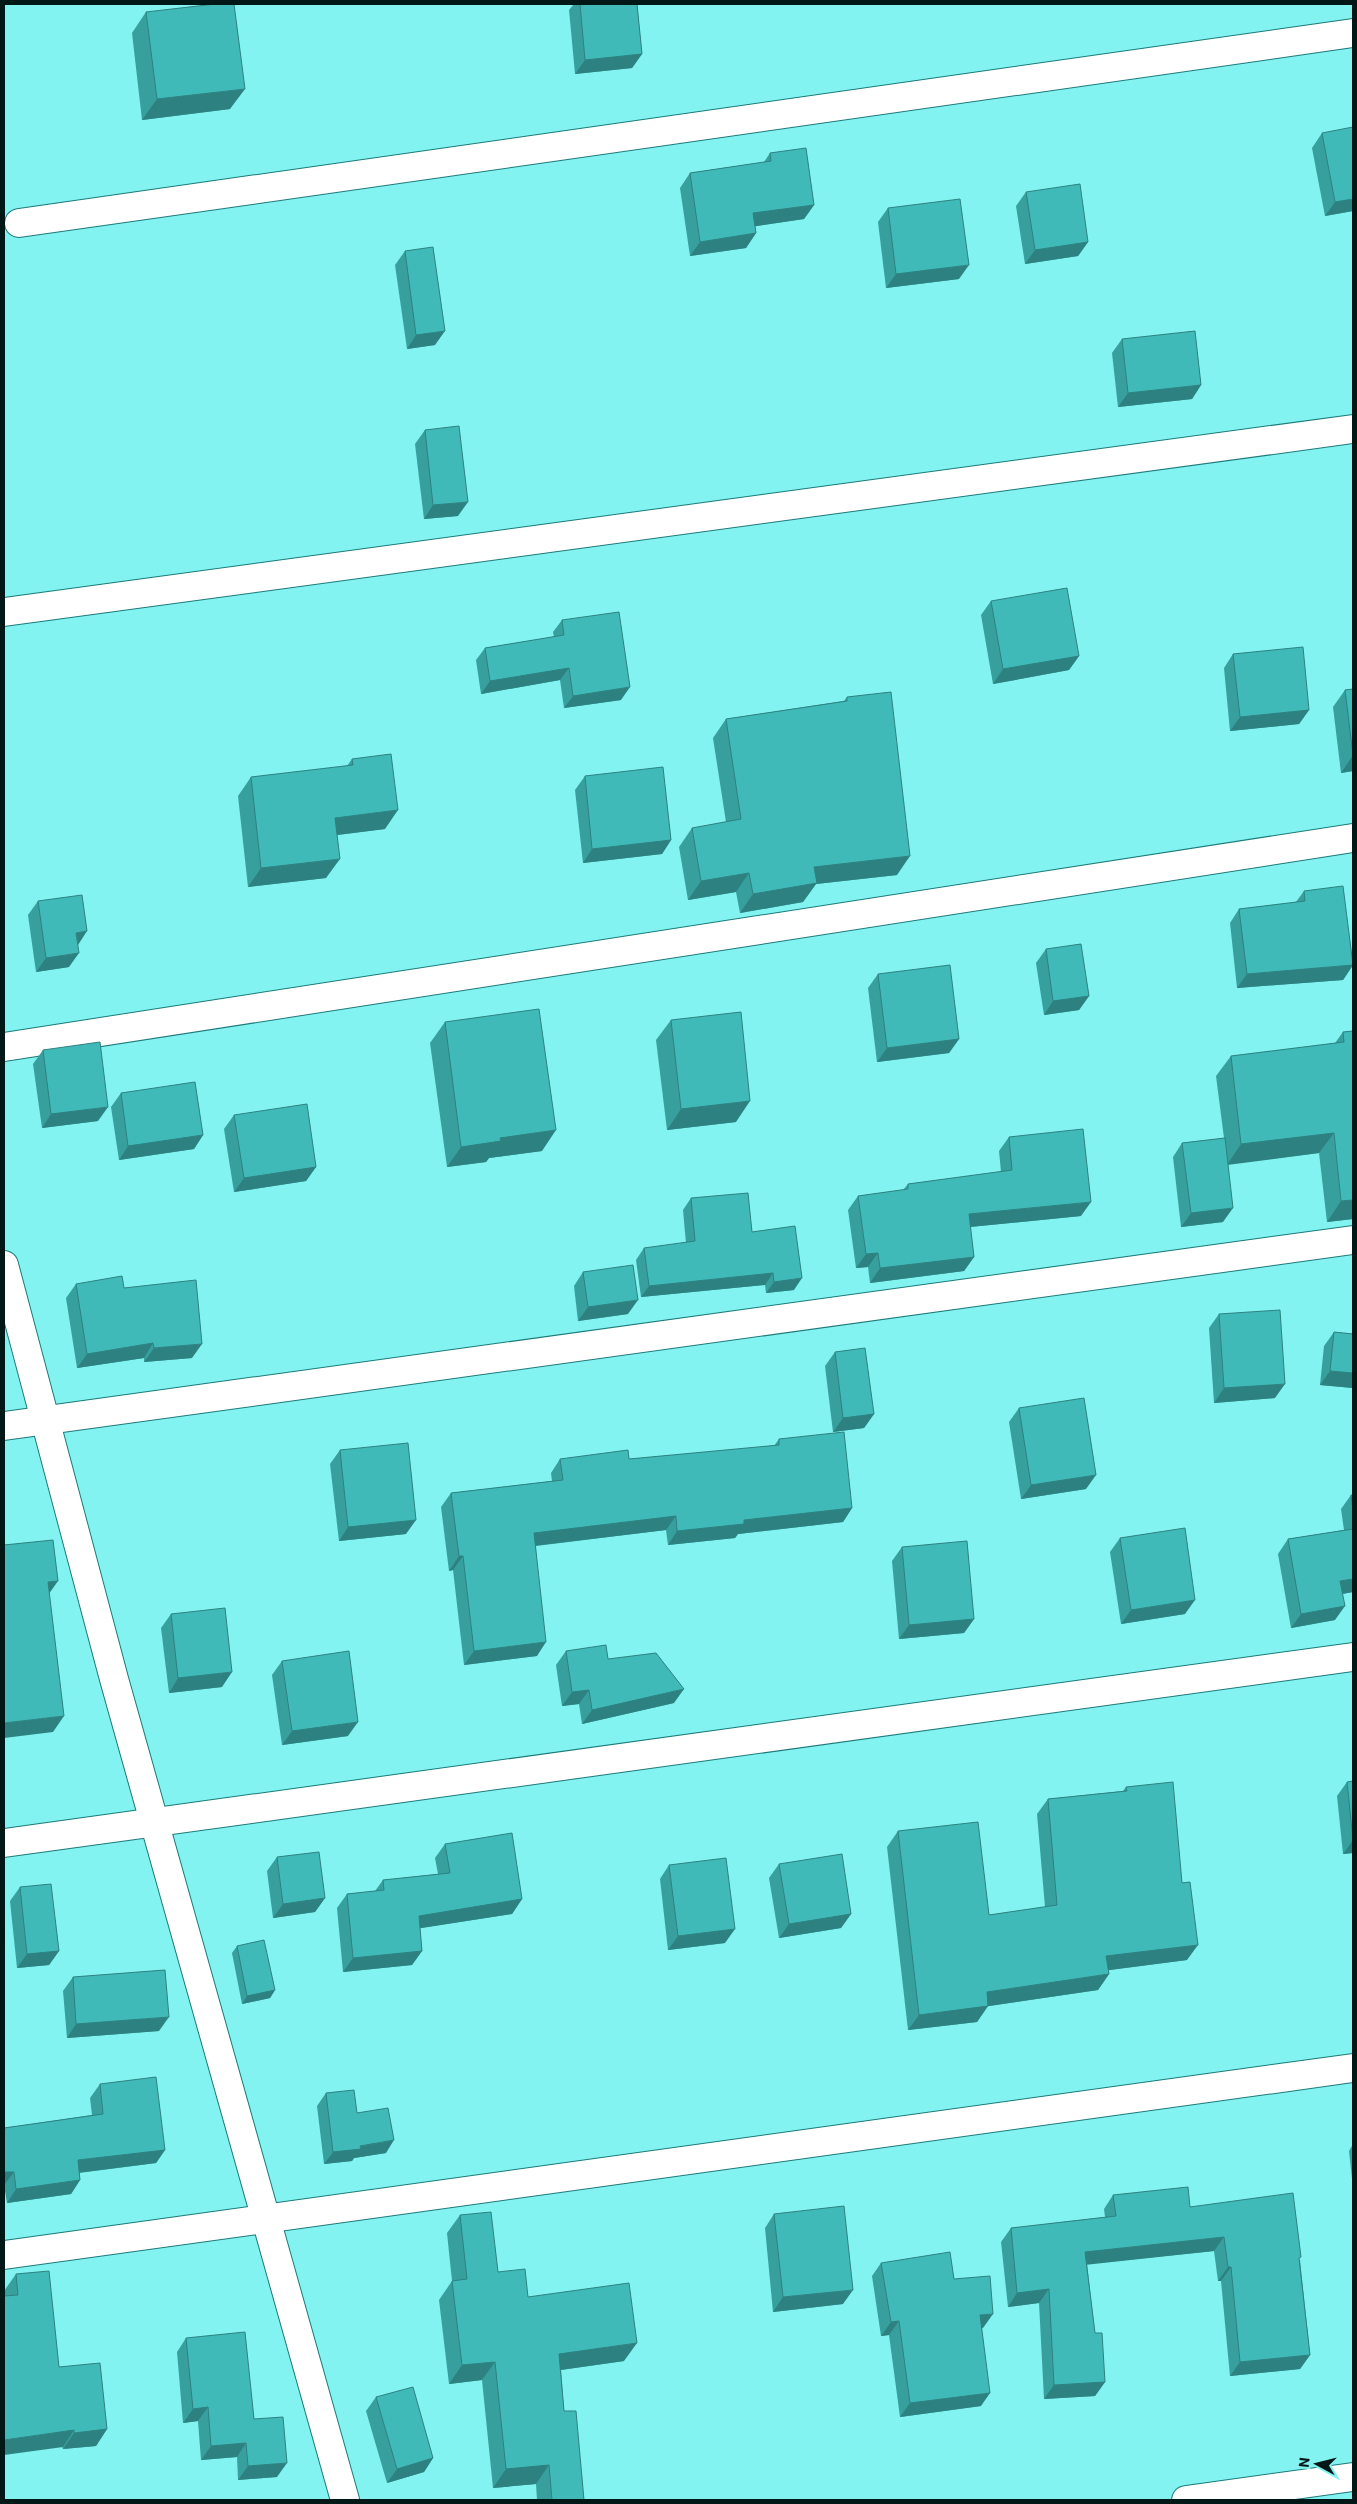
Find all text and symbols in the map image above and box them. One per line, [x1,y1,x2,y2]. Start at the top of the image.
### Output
north arrow [1292,2439,1342,2489]
text: N [1296,2457,1313,2468]

